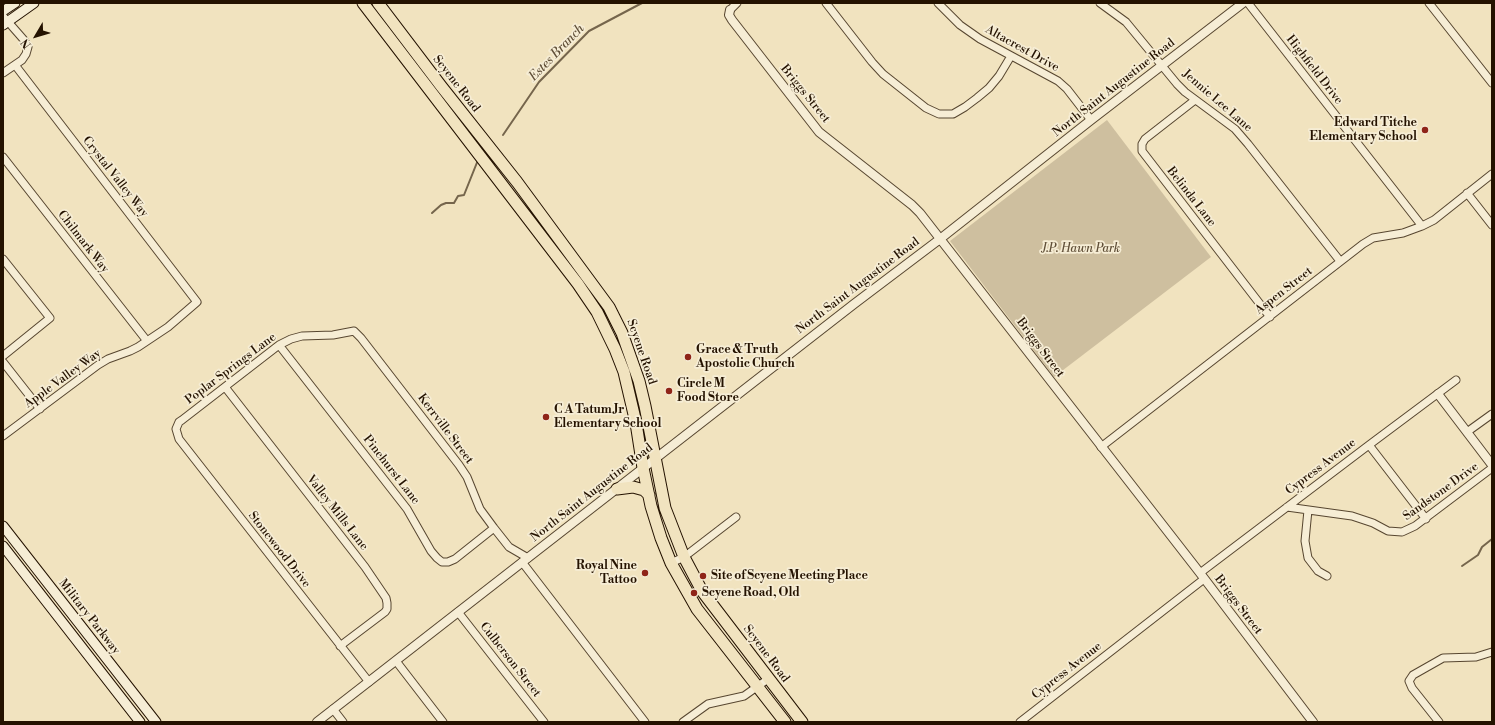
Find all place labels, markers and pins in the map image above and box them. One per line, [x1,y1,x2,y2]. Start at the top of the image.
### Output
place label: Edward Titche Elementary School [1310,116,1417,144]
marker: Edward Titche Elementary School [1420,125,1430,135]
place label: Grace & Truth Apostolic Church [696,343,795,371]
marker: Grace & Truth Apostolic Church [683,352,693,362]
place label: Circle M Food Store [677,377,739,405]
marker: Circle M Food Store [664,386,674,396]
place label: C A Tatum Jr Elementary School [554,403,661,431]
marker: C A Tatum Jr Elementary School [541,412,551,422]
place label: Royal Nine Tattoo [576,559,637,587]
marker: Royal Nine Tattoo [640,568,650,578]
place label: Site of Scyene Meeting Place [711,569,868,583]
marker: Site of Scyene Meeting Place [698,571,708,581]
place label: Scyene Road, Old [702,586,800,600]
marker: Scyene Road, Old [689,588,699,598]

